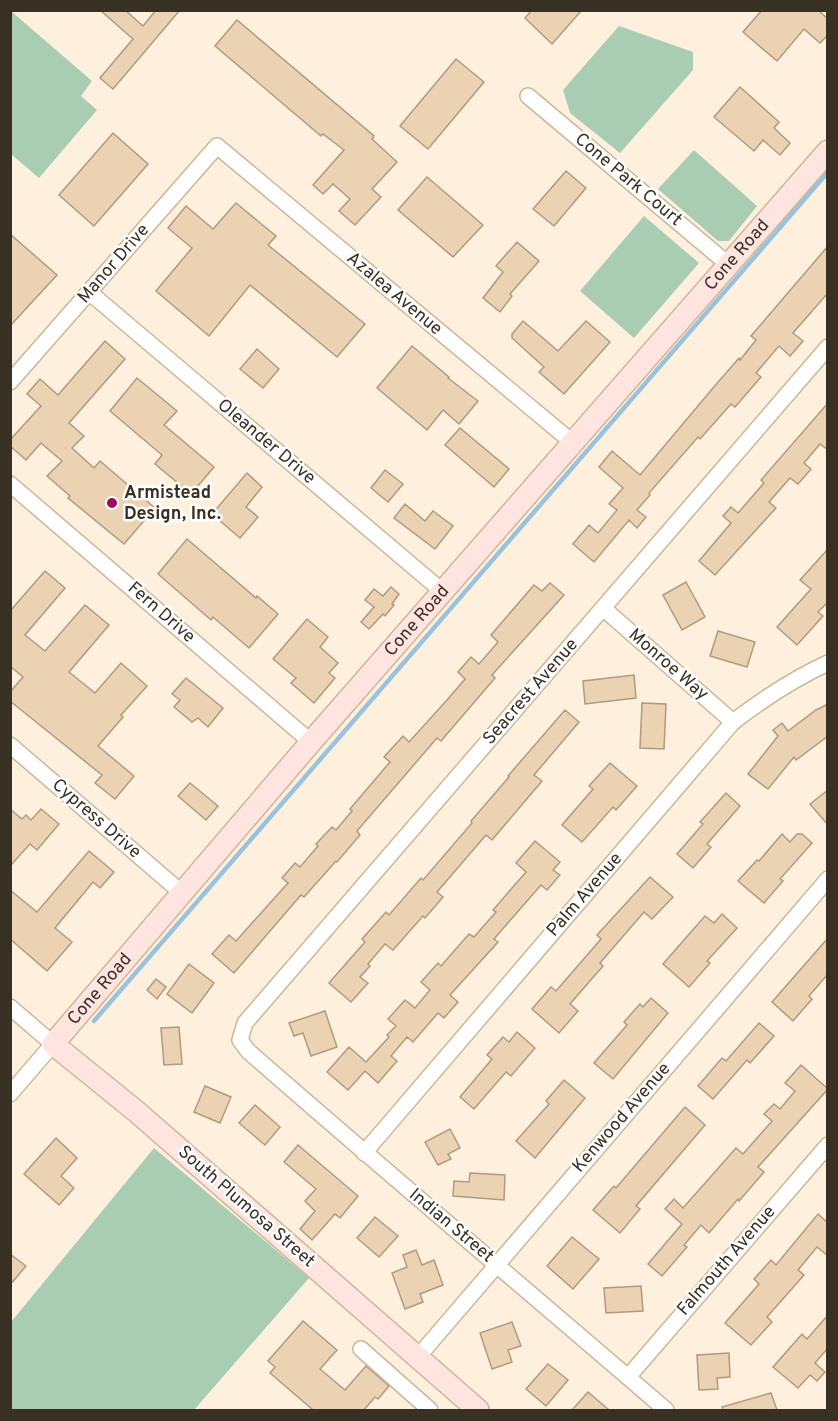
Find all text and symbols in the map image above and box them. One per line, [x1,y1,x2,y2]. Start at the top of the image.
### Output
street label: Cone Park Court [569,128,687,232]
street label: Cone Road [699,215,774,296]
street label: Manor Drive [73,220,155,308]
street label: Azalea Avenue [341,247,447,341]
street label: Oleander Drive [212,394,320,490]
place label: Armistead Design, Inc. [124,482,221,526]
marker: Armistead Design, Inc. [105,496,119,510]
street label: Fern Drive [122,577,200,649]
street label: Cone Road [379,580,454,662]
street label: Monroe Way [623,624,713,706]
street label: Seacrest Avenue [478,634,584,750]
street label: Cypress Drive [47,774,145,864]
street label: Palm Avenue [542,848,628,942]
street label: Cone Road [63,948,137,1030]
street label: Kenwood Avenue [568,1058,676,1178]
street label: South Plumosa Street [173,1141,319,1273]
street label: Indian Street [404,1184,498,1268]
street label: Falmouth Avenue [673,1201,781,1321]

